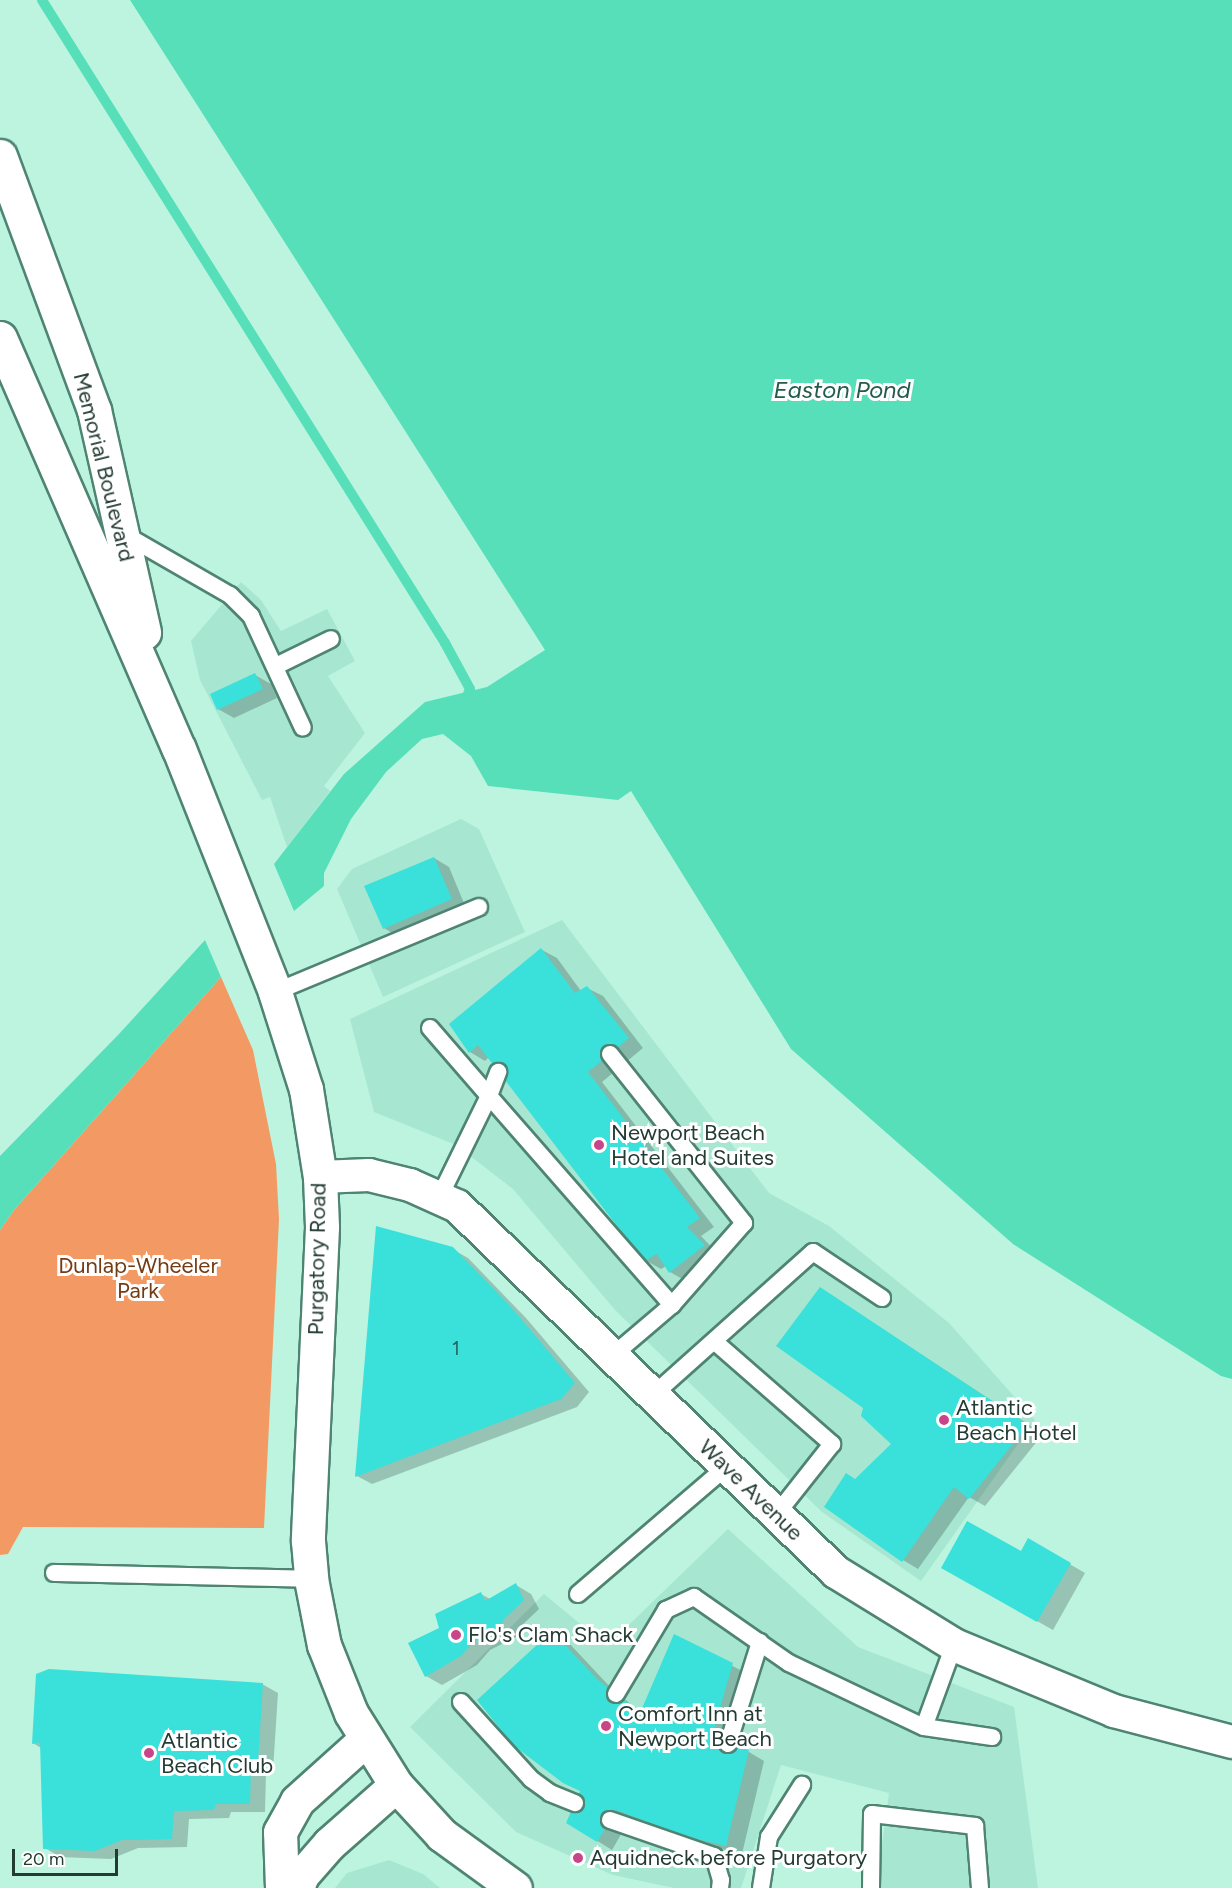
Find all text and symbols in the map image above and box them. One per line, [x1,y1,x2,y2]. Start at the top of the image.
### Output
street label: Memorial Boulevard [68,370,140,564]
water label: Easton Pond [773,376,911,404]
place label: Newport Beach Hotel and Suites [611,1119,774,1170]
marker: Newport Beach Hotel and Suites [592,1138,606,1152]
street label: Purgatory Road [302,1182,332,1336]
park label: Dunlap-Wheeler Park [58,1252,218,1304]
house number: 1 [452,1336,460,1360]
place label: Atlantic Beach Hotel [956,1394,1077,1446]
marker: Atlantic Beach Hotel [937,1413,951,1427]
street label: Wave Avenue [694,1434,808,1546]
place label: Flo's Clam Shack [468,1622,633,1648]
marker: Flo's Clam Shack [449,1628,463,1642]
place label: Comfort Inn at Newport Beach [618,1700,772,1752]
marker: Comfort Inn at Newport Beach [599,1719,613,1733]
place label: Atlantic Beach Club [161,1727,273,1778]
marker: Atlantic Beach Club [142,1746,156,1760]
scale bar [15,1837,122,1875]
place label: Aquidneck before Purgatory [590,1845,867,1871]
text: 20 m [23,1848,64,1870]
marker: Aquidneck before Purgatory [571,1851,585,1865]

